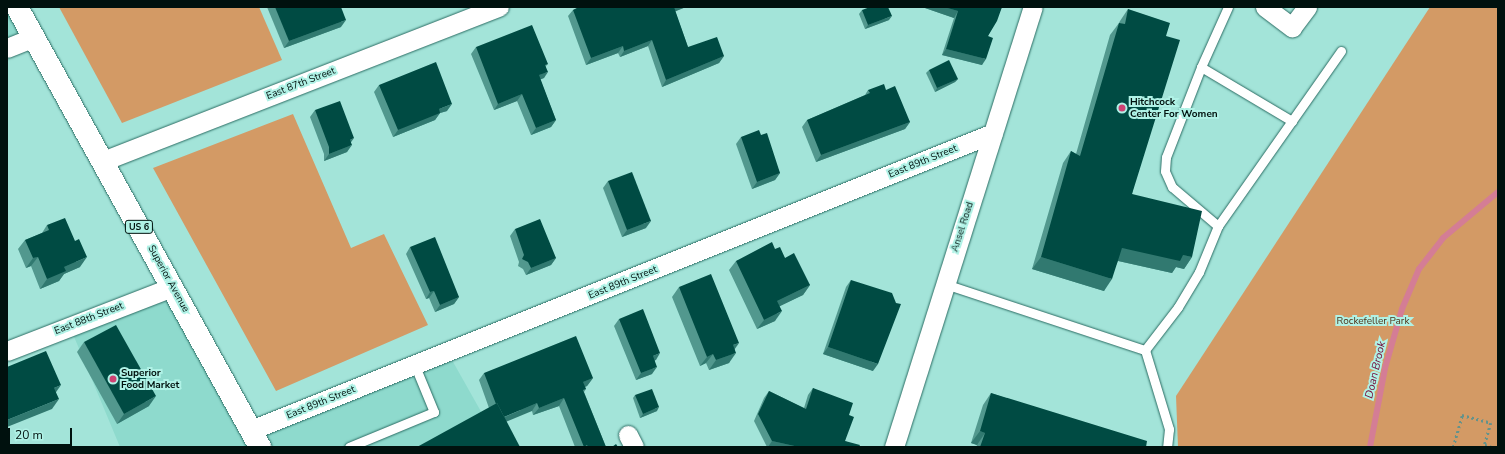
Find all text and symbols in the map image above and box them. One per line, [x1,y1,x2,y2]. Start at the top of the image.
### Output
street label: East 87th Street [265,65,337,103]
place label: Hitchcock Center For Women [1130,96,1218,120]
marker: Hitchcock Center For Women [1117,103,1127,113]
street label: East 89th Street [887,143,959,181]
street label: Ansel Road [949,200,977,254]
road number: US 6 [124,220,154,234]
street label: Superior Avenue [145,243,191,315]
street label: East 89th Street [587,264,659,302]
street label: East 88th Street [53,300,125,338]
park label: Rockefeller Park [1337,316,1409,328]
water label: Doan Brook [1363,340,1389,400]
place label: Superior Food Market [121,367,179,390]
marker: Superior Food Market [108,374,118,384]
street label: East 89th Street [285,384,357,422]
scale bar [10,420,74,446]
text: 20 m [15,427,43,443]

